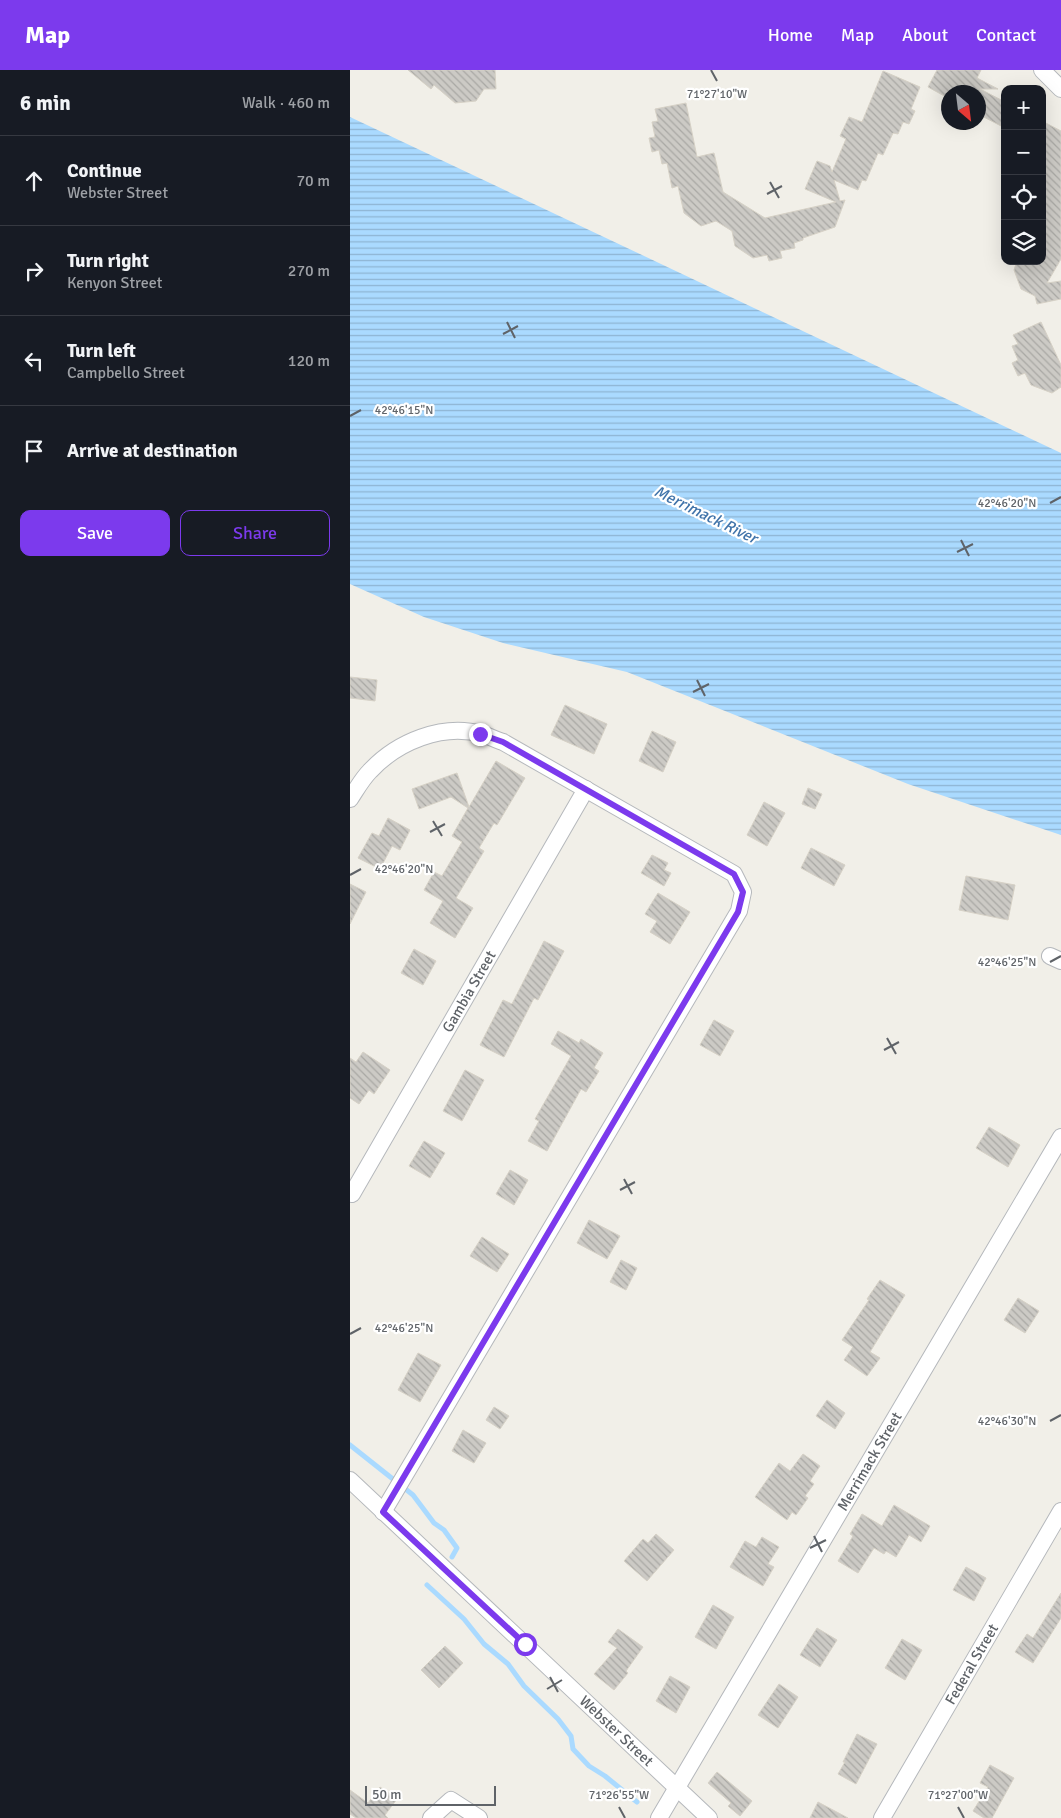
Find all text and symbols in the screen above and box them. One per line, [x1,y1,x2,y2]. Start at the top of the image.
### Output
text: Map [25,20,70,50]
text: Home [768,24,813,46]
text: Map [841,24,874,46]
text: About [902,24,948,46]
text: Contact [976,24,1036,46]
north arrow [941,85,986,130]
map controls [1001,85,1046,265]
button: + [1001,85,1046,130]
text: 71°27'10"W [687,87,747,102]
text: 6 min [20,90,71,116]
text: Walk · 460 m [242,93,330,113]
button: − [1001,130,1046,175]
text: Continue [67,159,142,183]
icon: ahead [20,167,48,195]
text: 70 m [296,171,330,191]
button: locate [1001,175,1046,220]
text: Webster Street [67,183,168,203]
button: layers [1001,220,1046,265]
text: Turn right [67,249,149,273]
icon: right [20,257,48,285]
text: 270 m [288,261,330,281]
text: Kenyon Street [67,273,162,293]
text: Turn left [67,339,136,363]
icon: left [20,347,48,375]
text: 120 m [288,351,330,371]
text: Campbello Street [67,363,185,383]
text: 42°46'15"N [375,403,433,418]
icon: arrive [20,437,48,465]
text: Arrive at destination [67,439,238,463]
water label: Merrimack River [651,481,762,549]
text: 42°46'20"N [978,496,1036,511]
button: Save [20,510,170,556]
button: Share [180,510,330,556]
route end [469,723,492,746]
text: 42°46'20"N [375,862,433,877]
street label: Gambia Street [438,947,500,1035]
text: 42°46'25"N [978,955,1036,970]
text: 42°46'25"N [375,1321,433,1336]
street label: Merrimack Street [833,1409,906,1514]
text: 42°46'30"N [978,1414,1036,1429]
street label: Federal Street [941,1621,1002,1708]
route start [514,1633,537,1656]
street label: Webster Street [576,1692,657,1770]
scale bar [365,1783,496,1806]
text: 50 m [372,1786,401,1803]
text: 71°26'55"W [589,1788,649,1803]
text: 71°27'00"W [928,1788,988,1803]

